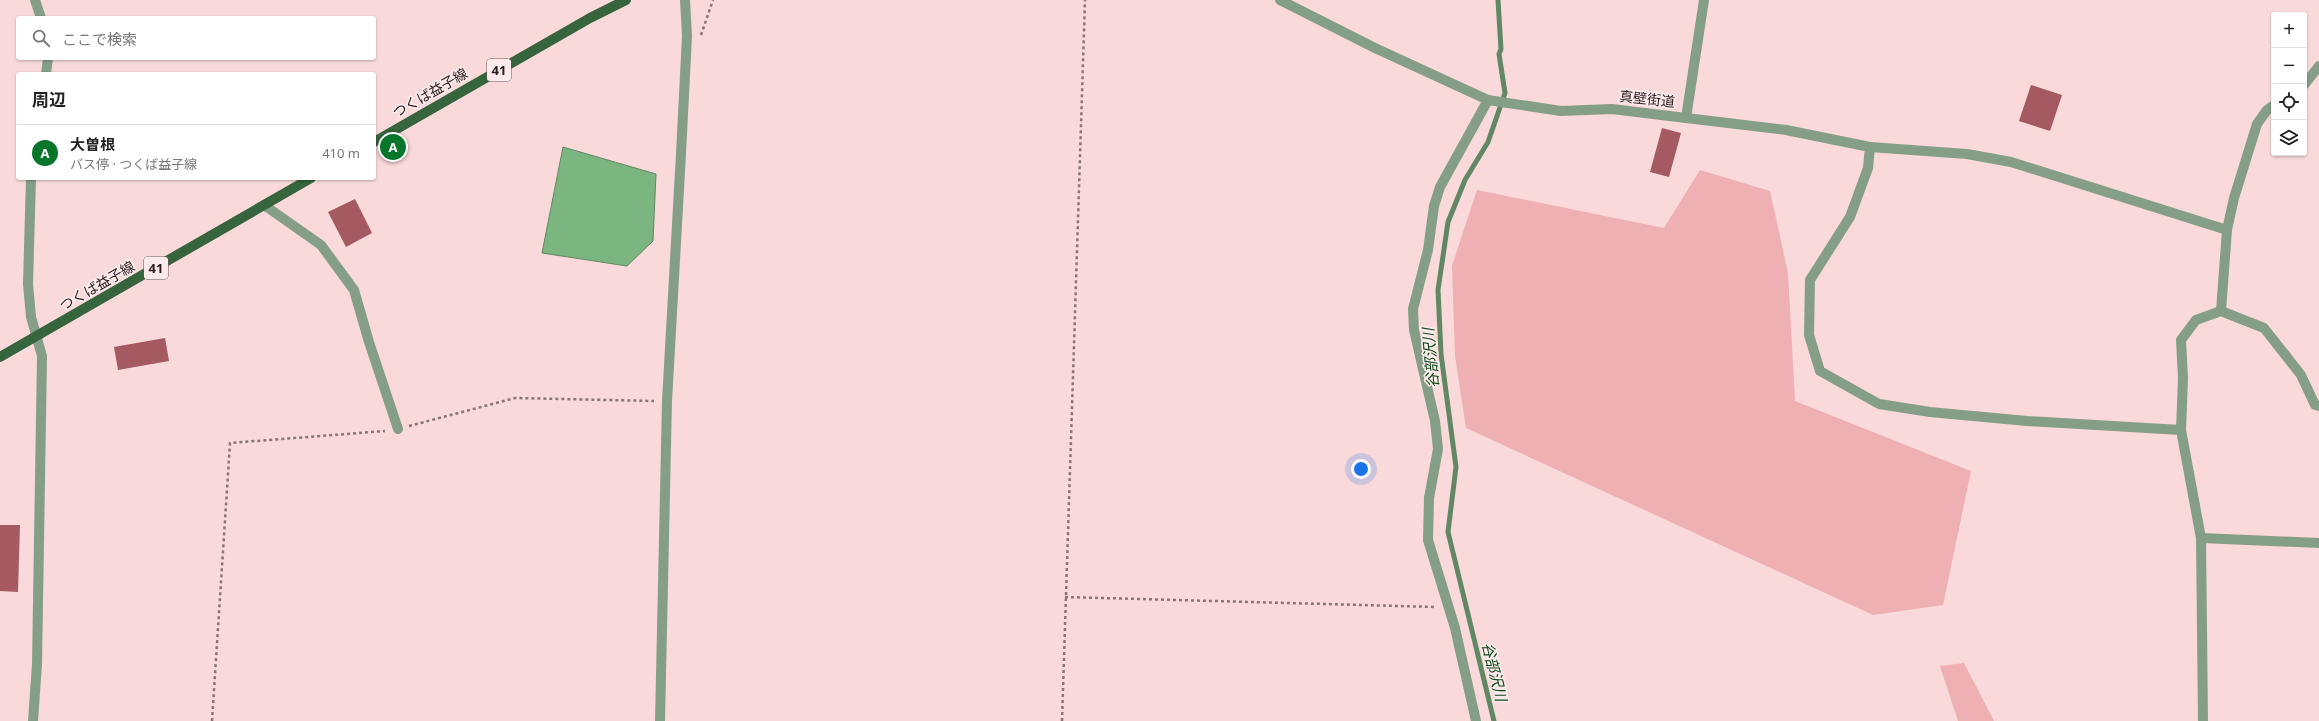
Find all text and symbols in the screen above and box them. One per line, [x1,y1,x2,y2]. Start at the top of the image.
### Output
map controls [2271,12,2307,156]
button: + [2271,12,2307,48]
search box [16,16,376,60]
icon: search [30,27,52,49]
text: ここで検索 [62,29,137,49]
button: − [2271,48,2307,84]
road number: 41 [487,59,511,81]
street label: つくば益子線 [389,63,471,122]
button: locate [2271,84,2307,120]
street label: 真壁街道 [1618,86,1676,111]
text: 周辺 [32,88,66,111]
button: layers [2271,120,2307,156]
pin: A [380,132,406,162]
text: 大曽根 [70,134,115,154]
text: A [41,144,50,162]
text: 410 m [322,144,360,162]
text: バス停 · つくば益子線 [70,155,197,173]
street label: つくば益子線 [56,256,138,315]
road number: 41 [144,257,168,279]
water label: 谷部沢川 [1417,325,1443,389]
your location [1351,459,1371,479]
water label: 谷部沢川 [1478,640,1512,705]

